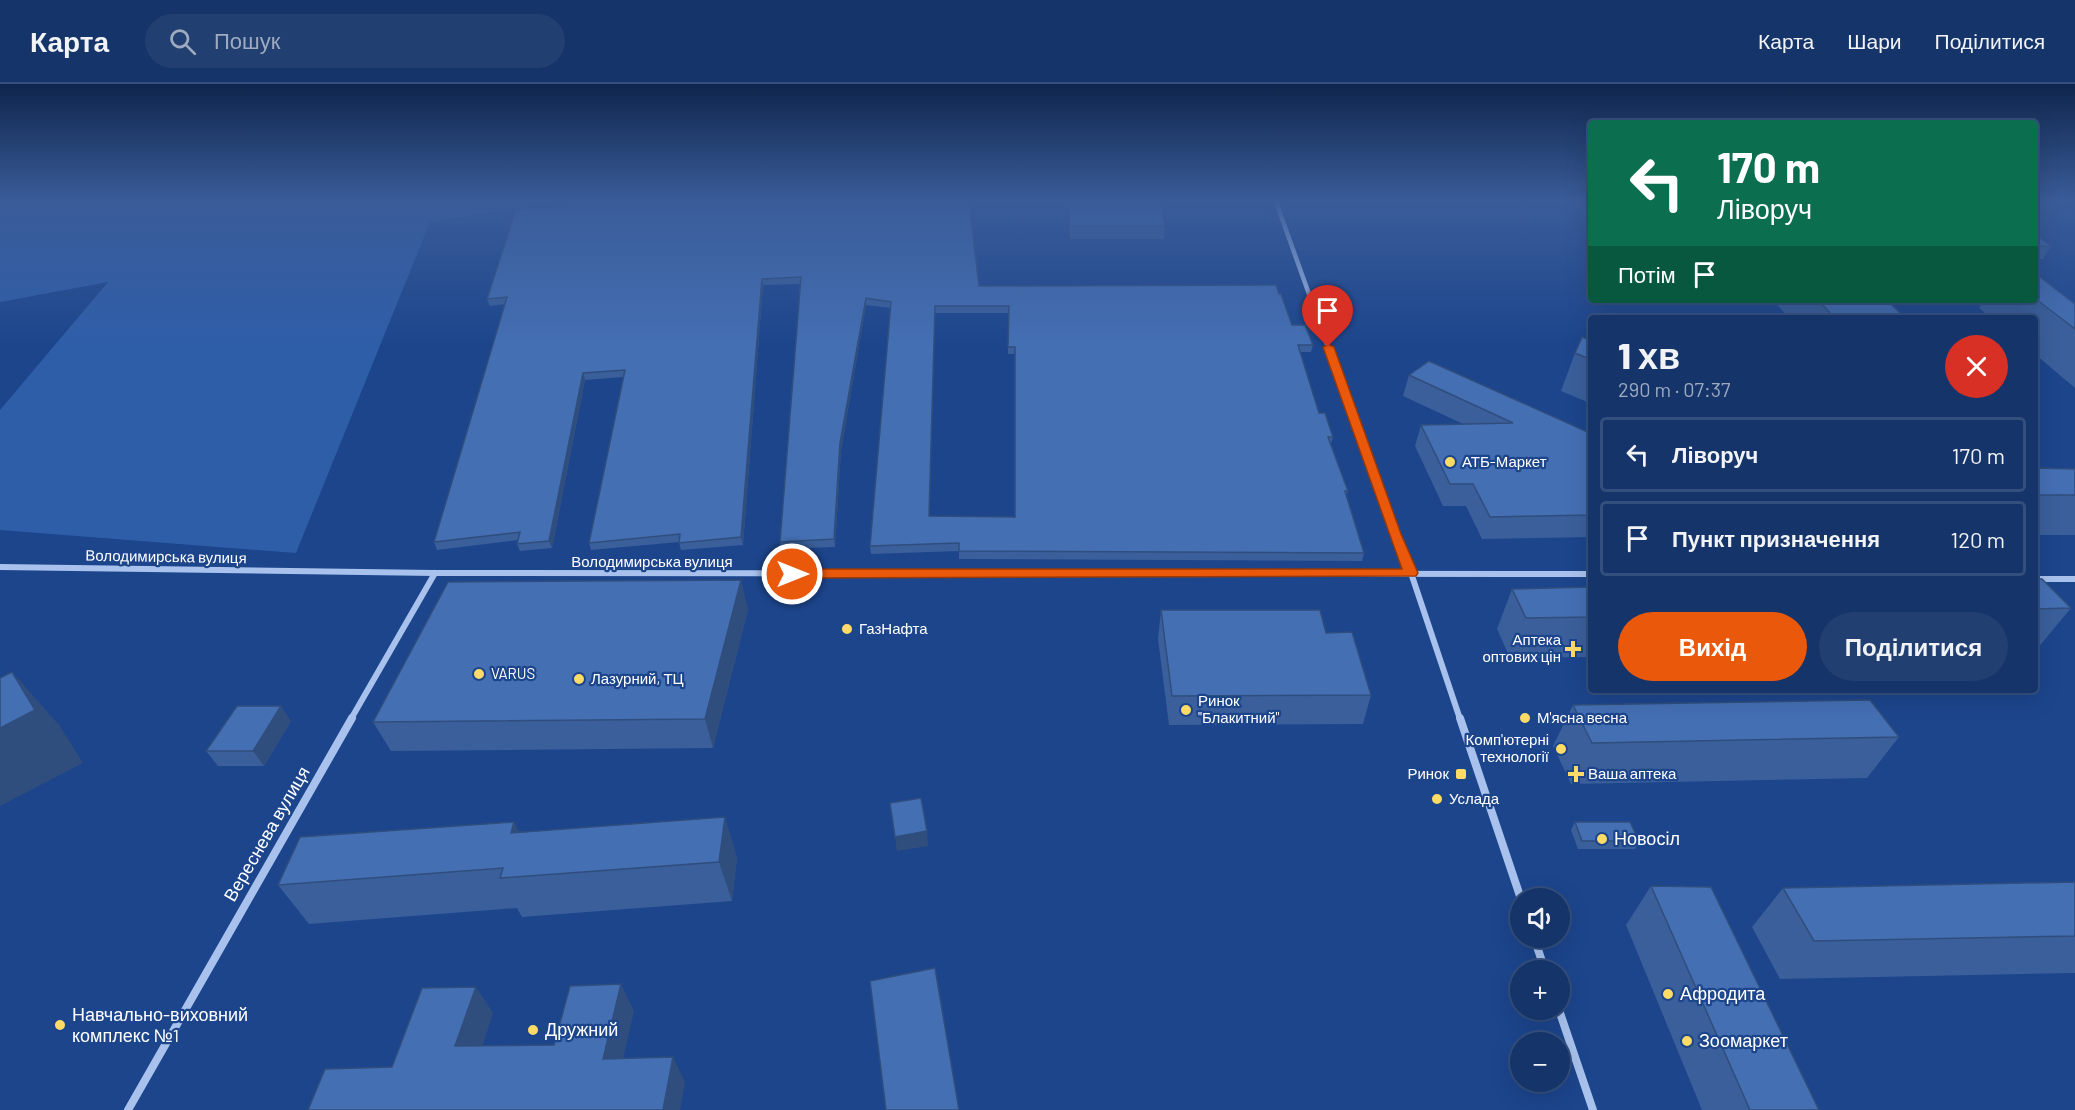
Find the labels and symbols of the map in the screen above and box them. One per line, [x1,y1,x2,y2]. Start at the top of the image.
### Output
pin [1302,285,1353,347]
place label: АТБ-Маркет [1462,452,1547,470]
marker: АТБ-Маркет [1443,455,1457,469]
position arrow [760,542,824,606]
street label: Володимирська вулиця [85,546,247,566]
street label: Володимирська вулиця [571,552,733,570]
place label: ГазНафта [859,619,928,637]
marker: ГазНафта [840,622,854,636]
place label: Аптека оптових цін [1482,630,1562,665]
marker: Аптека оптових цін [1566,642,1580,656]
place label: VARUS [491,664,535,682]
marker: VARUS [472,667,486,681]
place label: Лазурний, ТЦ [591,669,684,687]
marker: Лазурний, ТЦ [572,672,586,686]
place label: Ринок "Блакитний" [1198,691,1280,726]
marker: Ринок "Блакитний" [1179,703,1193,717]
place label: М'ясна весна [1537,708,1628,726]
marker: М'ясна весна [1518,711,1532,725]
place label: Комп'ютерні технології [1466,730,1550,765]
marker: Комп'ютерні технології [1554,742,1568,756]
street label: Вереснева вулиця [219,762,314,905]
place label: Ринок [1407,764,1449,782]
place label: Ваша аптека [1588,764,1677,782]
marker: Ринок [1454,767,1468,781]
marker: Ваша аптека [1569,767,1583,781]
place label: Услада [1449,789,1500,807]
marker: Услада [1430,792,1444,806]
place label: Новосіл [1614,827,1680,849]
marker: Новосіл [1595,832,1609,846]
place label: Афродита [1680,982,1766,1004]
marker: Афродита [1661,987,1675,1001]
place label: Навчально-виховний комплекс №1 [72,1003,248,1046]
marker: Навчально-виховний комплекс №1 [53,1018,67,1032]
place label: Дружний [545,1018,618,1040]
marker: Дружний [526,1023,540,1037]
place label: Зоомаркет [1699,1029,1788,1051]
marker: Зоомаркет [1680,1034,1694,1048]

